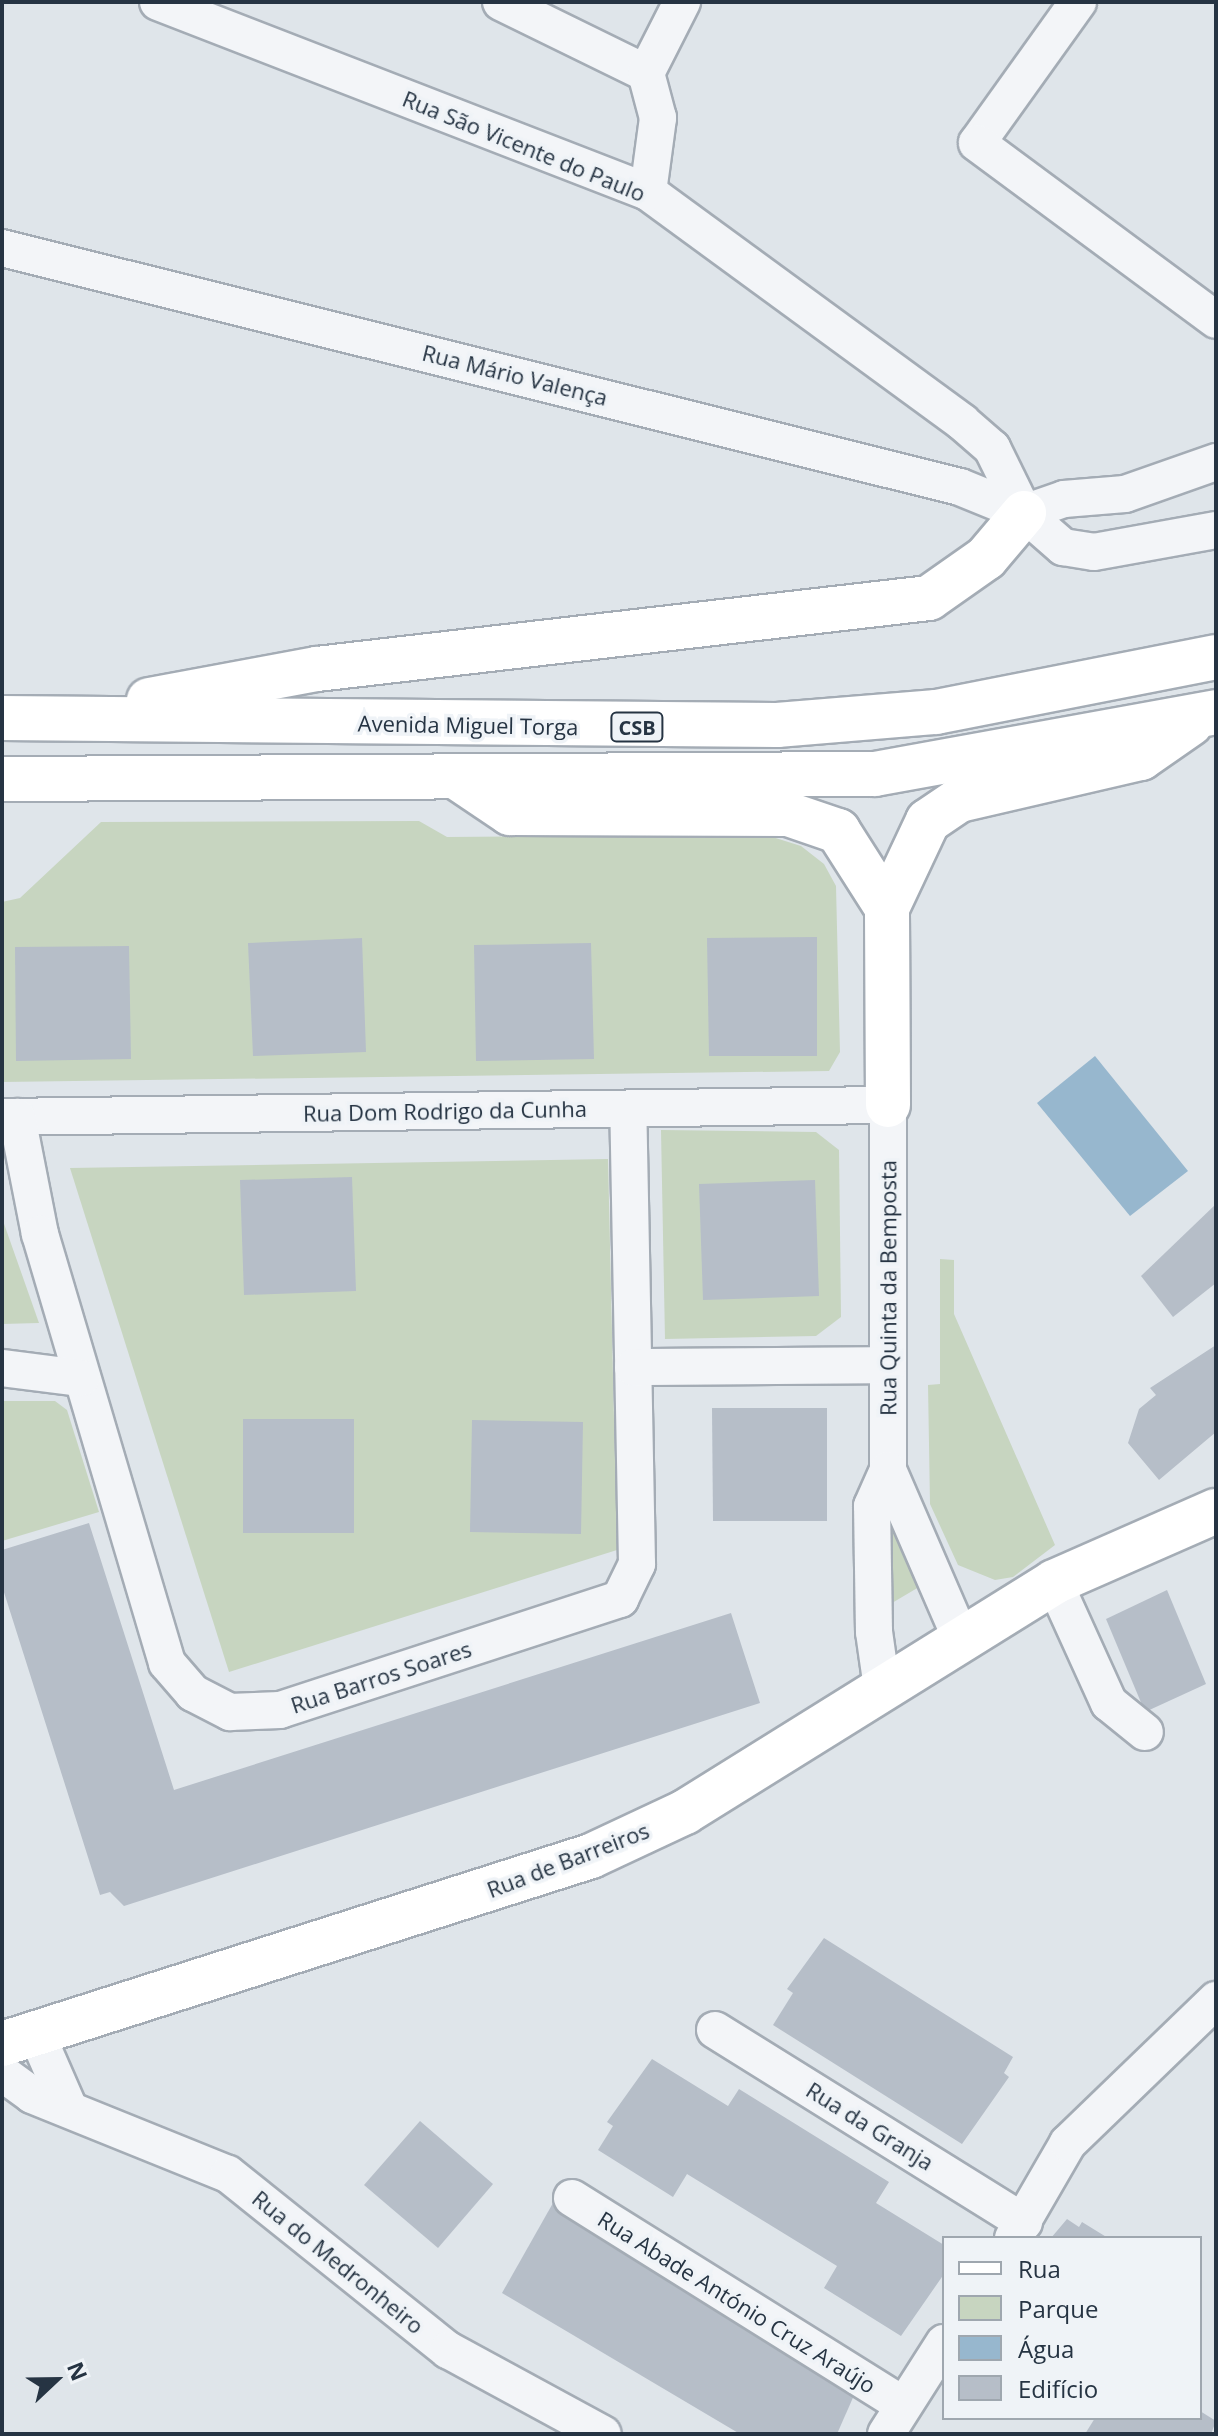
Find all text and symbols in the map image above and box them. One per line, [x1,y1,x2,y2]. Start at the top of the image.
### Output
street label: Rua São Vicente do Paulo [399,85,649,207]
street label: Rua Mário Valença [420,339,610,411]
street label: Avenida Miguel Torga [357,710,579,740]
road number: CSB [609,711,665,743]
street label: Rua Dom Rodrigo da Cunha [303,1095,587,1127]
street label: Rua Quinta da Bemposta [875,1160,901,1416]
street label: Rua Barros Soares [287,1635,475,1719]
street label: Rua de Barreiros [483,1817,653,1903]
street label: Rua da Granja [802,2076,938,2176]
street label: Rua do Medronheiro [247,2185,429,2339]
street label: Rua Abade António Cruz Araújo [593,2205,881,2399]
legend [942,2236,1202,2420]
text: Rua [1018,2252,1061,2285]
text: Parque [1018,2292,1098,2325]
text: Água [1018,2332,1074,2365]
north arrow [16,2340,96,2420]
text: N [61,2357,96,2385]
text: Edifício [1018,2372,1098,2405]

